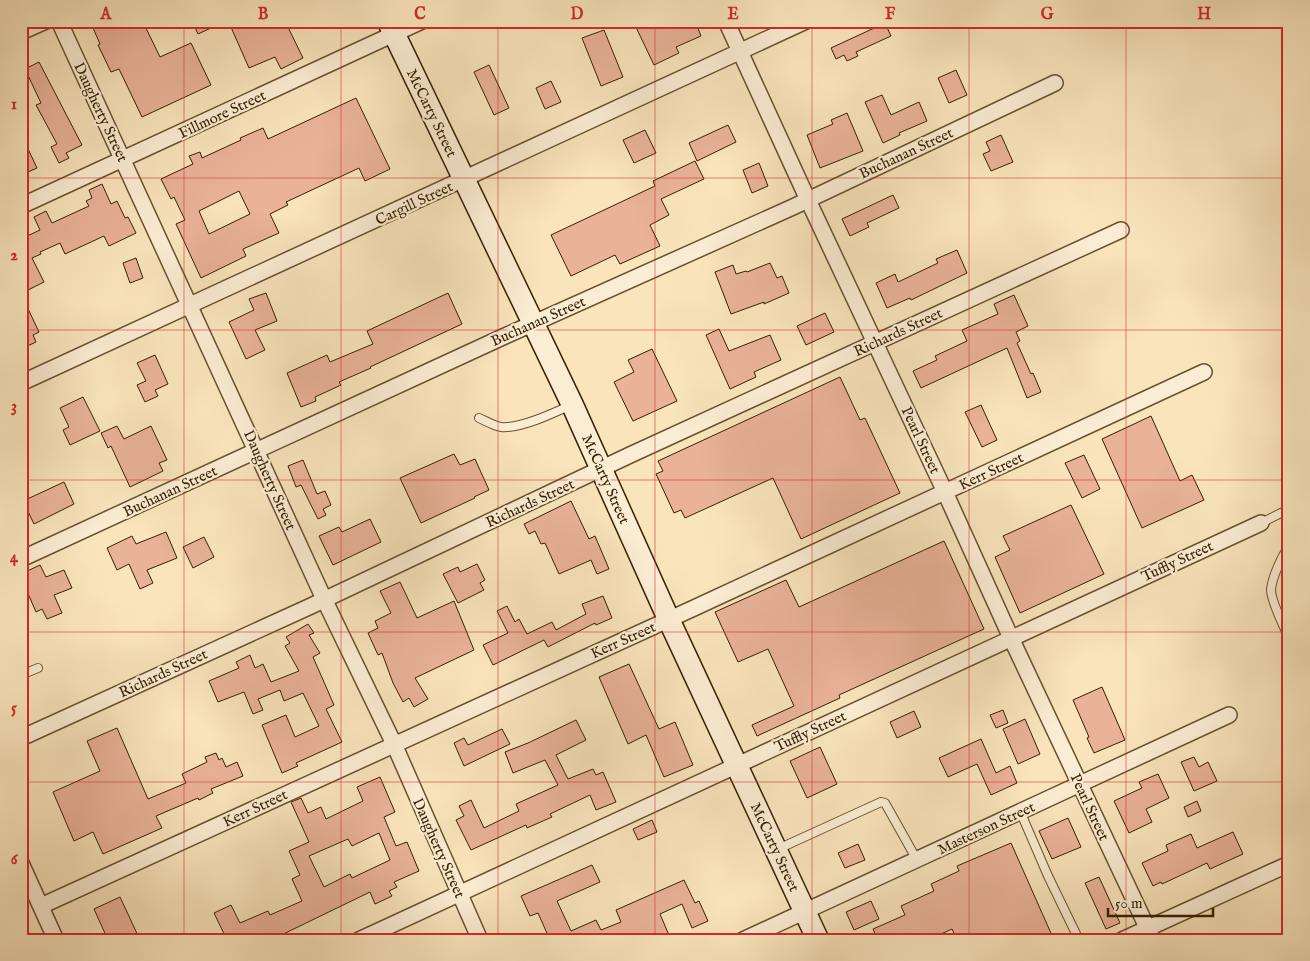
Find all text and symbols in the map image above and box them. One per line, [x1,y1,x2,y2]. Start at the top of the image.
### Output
text: A [100,5,113,25]
text: B [258,5,269,25]
text: C [414,5,426,25]
text: D [571,5,584,25]
text: E [727,5,739,25]
text: F [885,5,896,25]
text: G [1041,5,1054,25]
text: H [1197,5,1211,25]
street label: Daugherty Street [69,59,132,165]
street label: McCarty Street [402,66,461,161]
street label: Fillmore Street [175,86,269,143]
text: 1 [11,95,17,115]
street label: Buchanan Street [856,123,956,184]
street label: Cargill Street [372,177,456,230]
text: 2 [10,246,18,266]
street label: Buchanan Street [488,292,588,351]
street label: Richards Street [851,304,946,361]
text: 3 [11,397,17,417]
street label: Pearl Street [897,404,944,477]
street label: Daugherty Street [239,427,300,533]
street label: McCarty Street [577,431,634,527]
street label: Kerr Street [956,448,1027,495]
street label: Buchanan Street [120,461,220,522]
street label: Richards Street [483,475,578,532]
street label: Tuffly Street [1138,537,1216,586]
text: 4 [10,548,19,568]
street label: Kerr Street [588,618,659,663]
street label: Richards Street [116,645,211,702]
text: 5 [11,699,17,719]
street label: Tuffly Street [771,707,849,756]
street label: Pearl Street [1066,771,1113,844]
street label: Kerr Street [220,785,291,832]
street label: Daugherty Street [408,795,469,901]
street label: Masterson Street [935,798,1038,859]
street label: McCarty Street [746,800,803,895]
text: 6 [11,850,19,870]
scale bar [1108,886,1212,918]
text: 50 m [1115,894,1143,913]

